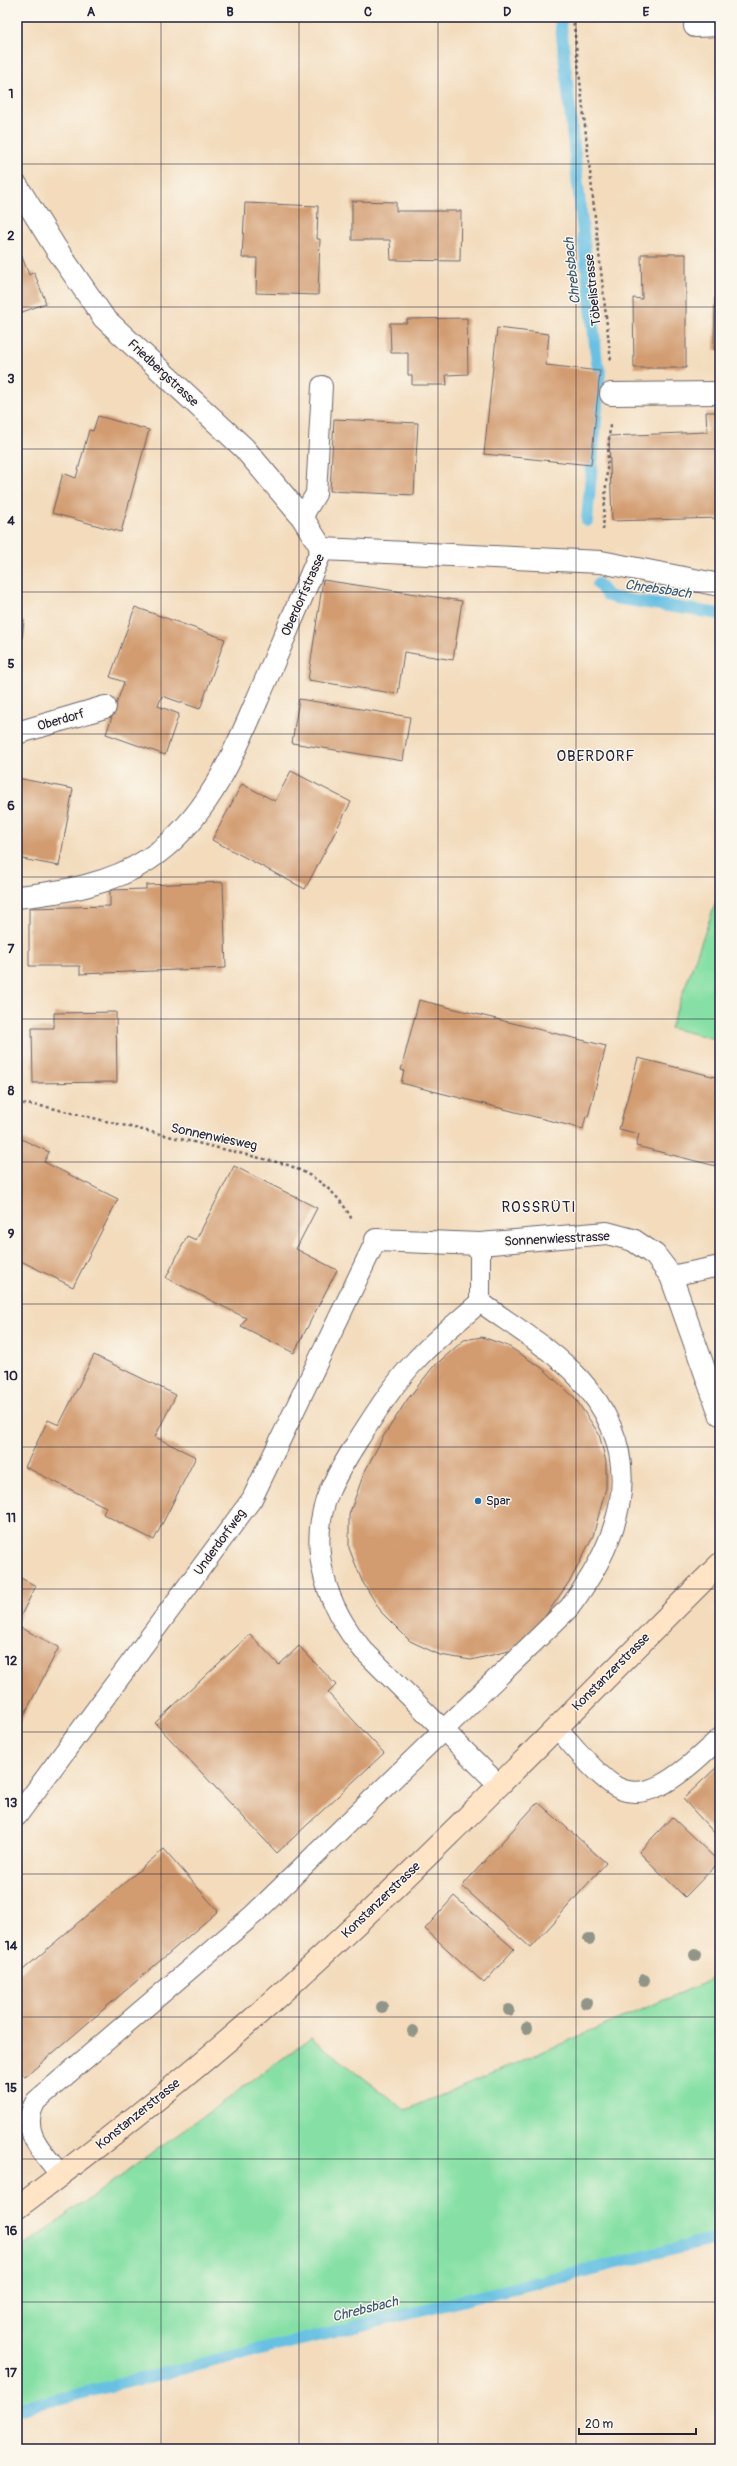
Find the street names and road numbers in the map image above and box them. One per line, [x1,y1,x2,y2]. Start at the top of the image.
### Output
street label: Töbelistrasse [581,253,605,327]
street label: Friedbergstrasse [124,336,202,410]
street label: Oberdorfstrasse [278,551,328,639]
street label: Oberdorf [36,705,87,734]
street label: Sonnenwiesweg [169,1120,259,1154]
street label: Sonnenwiesstrasse [504,1228,611,1250]
street label: Underdorfweg [191,1505,250,1578]
street label: Konstanzerstrasse [569,1629,654,1714]
street label: Konstanzerstrasse [338,1858,424,1942]
street label: Konstanzerstrasse [93,2075,184,2153]

